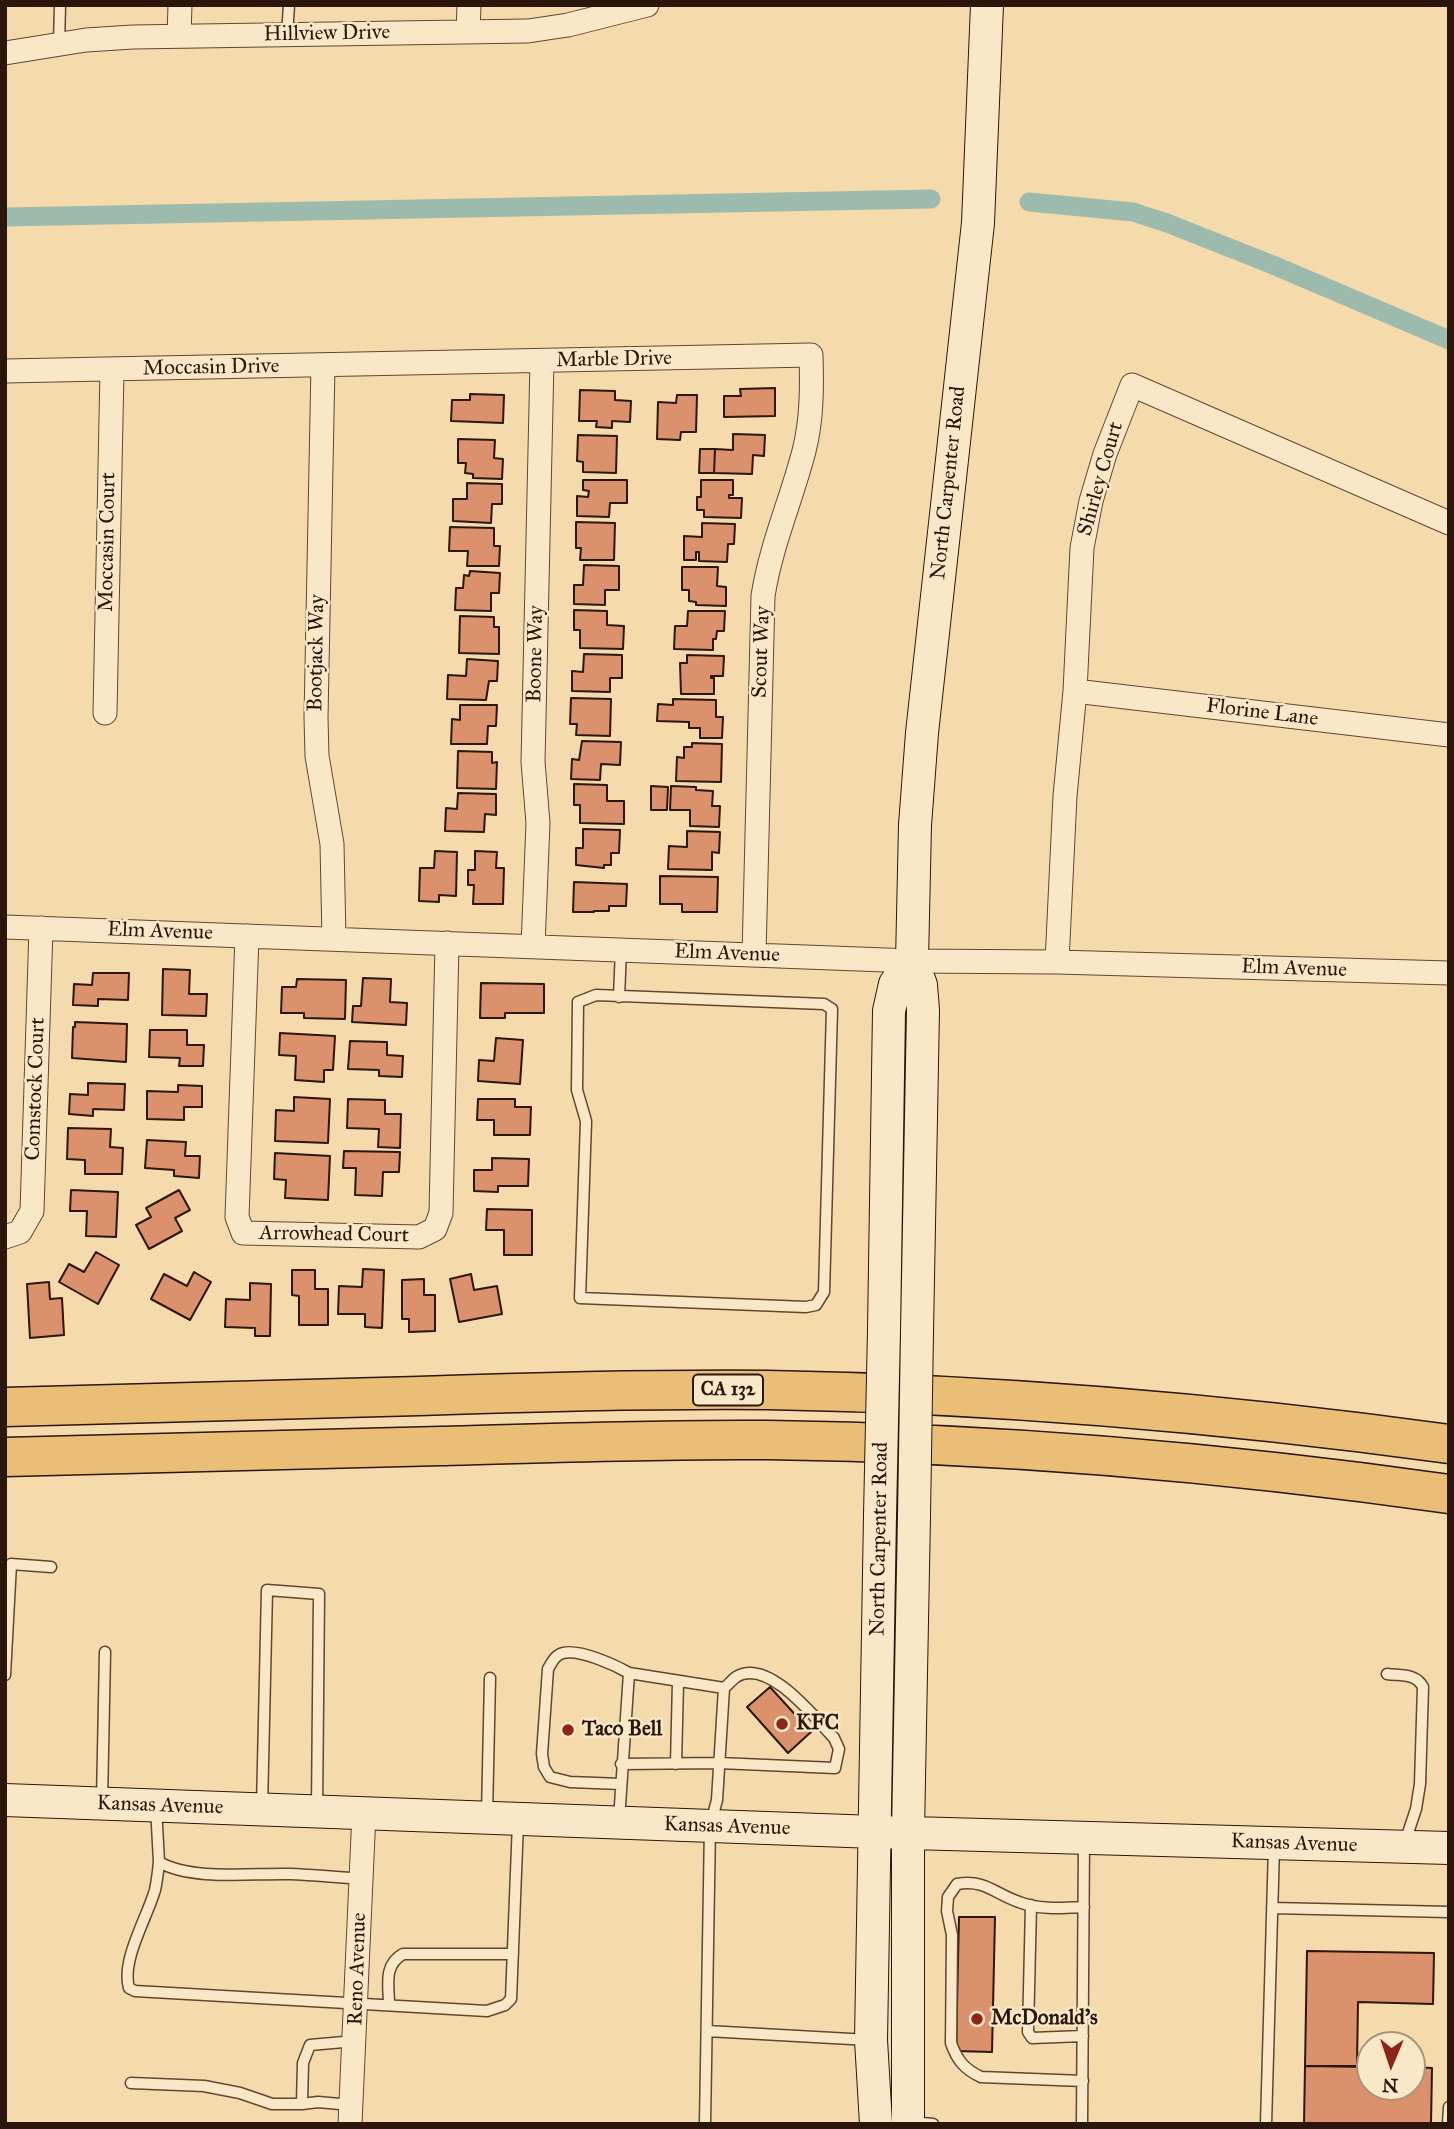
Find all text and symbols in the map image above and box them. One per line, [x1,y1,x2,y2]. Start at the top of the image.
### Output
street label: Hillview Drive [264,20,390,48]
street label: Marble Drive [556,346,672,374]
street label: Moccasin Drive [142,354,280,382]
street label: North Carpenter Road [926,385,972,581]
street label: Shirley Court [1073,419,1129,539]
street label: Moccasin Court [94,472,122,612]
street label: Bootjack Way [303,594,331,712]
street label: Boone Way [523,605,549,703]
street label: Scout Way [748,605,776,699]
street label: Florine Lane [1205,694,1319,732]
street label: Elm Avenue [107,918,213,946]
street label: Elm Avenue [674,940,780,968]
street label: Elm Avenue [1241,955,1347,983]
street label: Comstock Court [21,1017,51,1161]
street label: Arrowhead Court [259,1221,409,1249]
road number: CA 132 [693,1374,763,1406]
street label: North Carpenter Road [866,1442,894,1636]
place label: KFC [796,1711,839,1737]
marker: KFC [774,1716,790,1732]
place label: Taco Bell [582,1717,662,1743]
marker: Taco Bell [560,1722,576,1738]
street label: Kansas Avenue [96,1791,224,1821]
street label: Kansas Avenue [663,1812,791,1842]
street label: Kansas Avenue [1230,1829,1358,1859]
street label: Reno Avenue [343,1912,373,2026]
place label: McDonald's [991,2006,1098,2032]
marker: McDonald's [969,2011,985,2027]
north arrow [1356,2031,1426,2101]
text: N [1382,2074,1399,2097]

